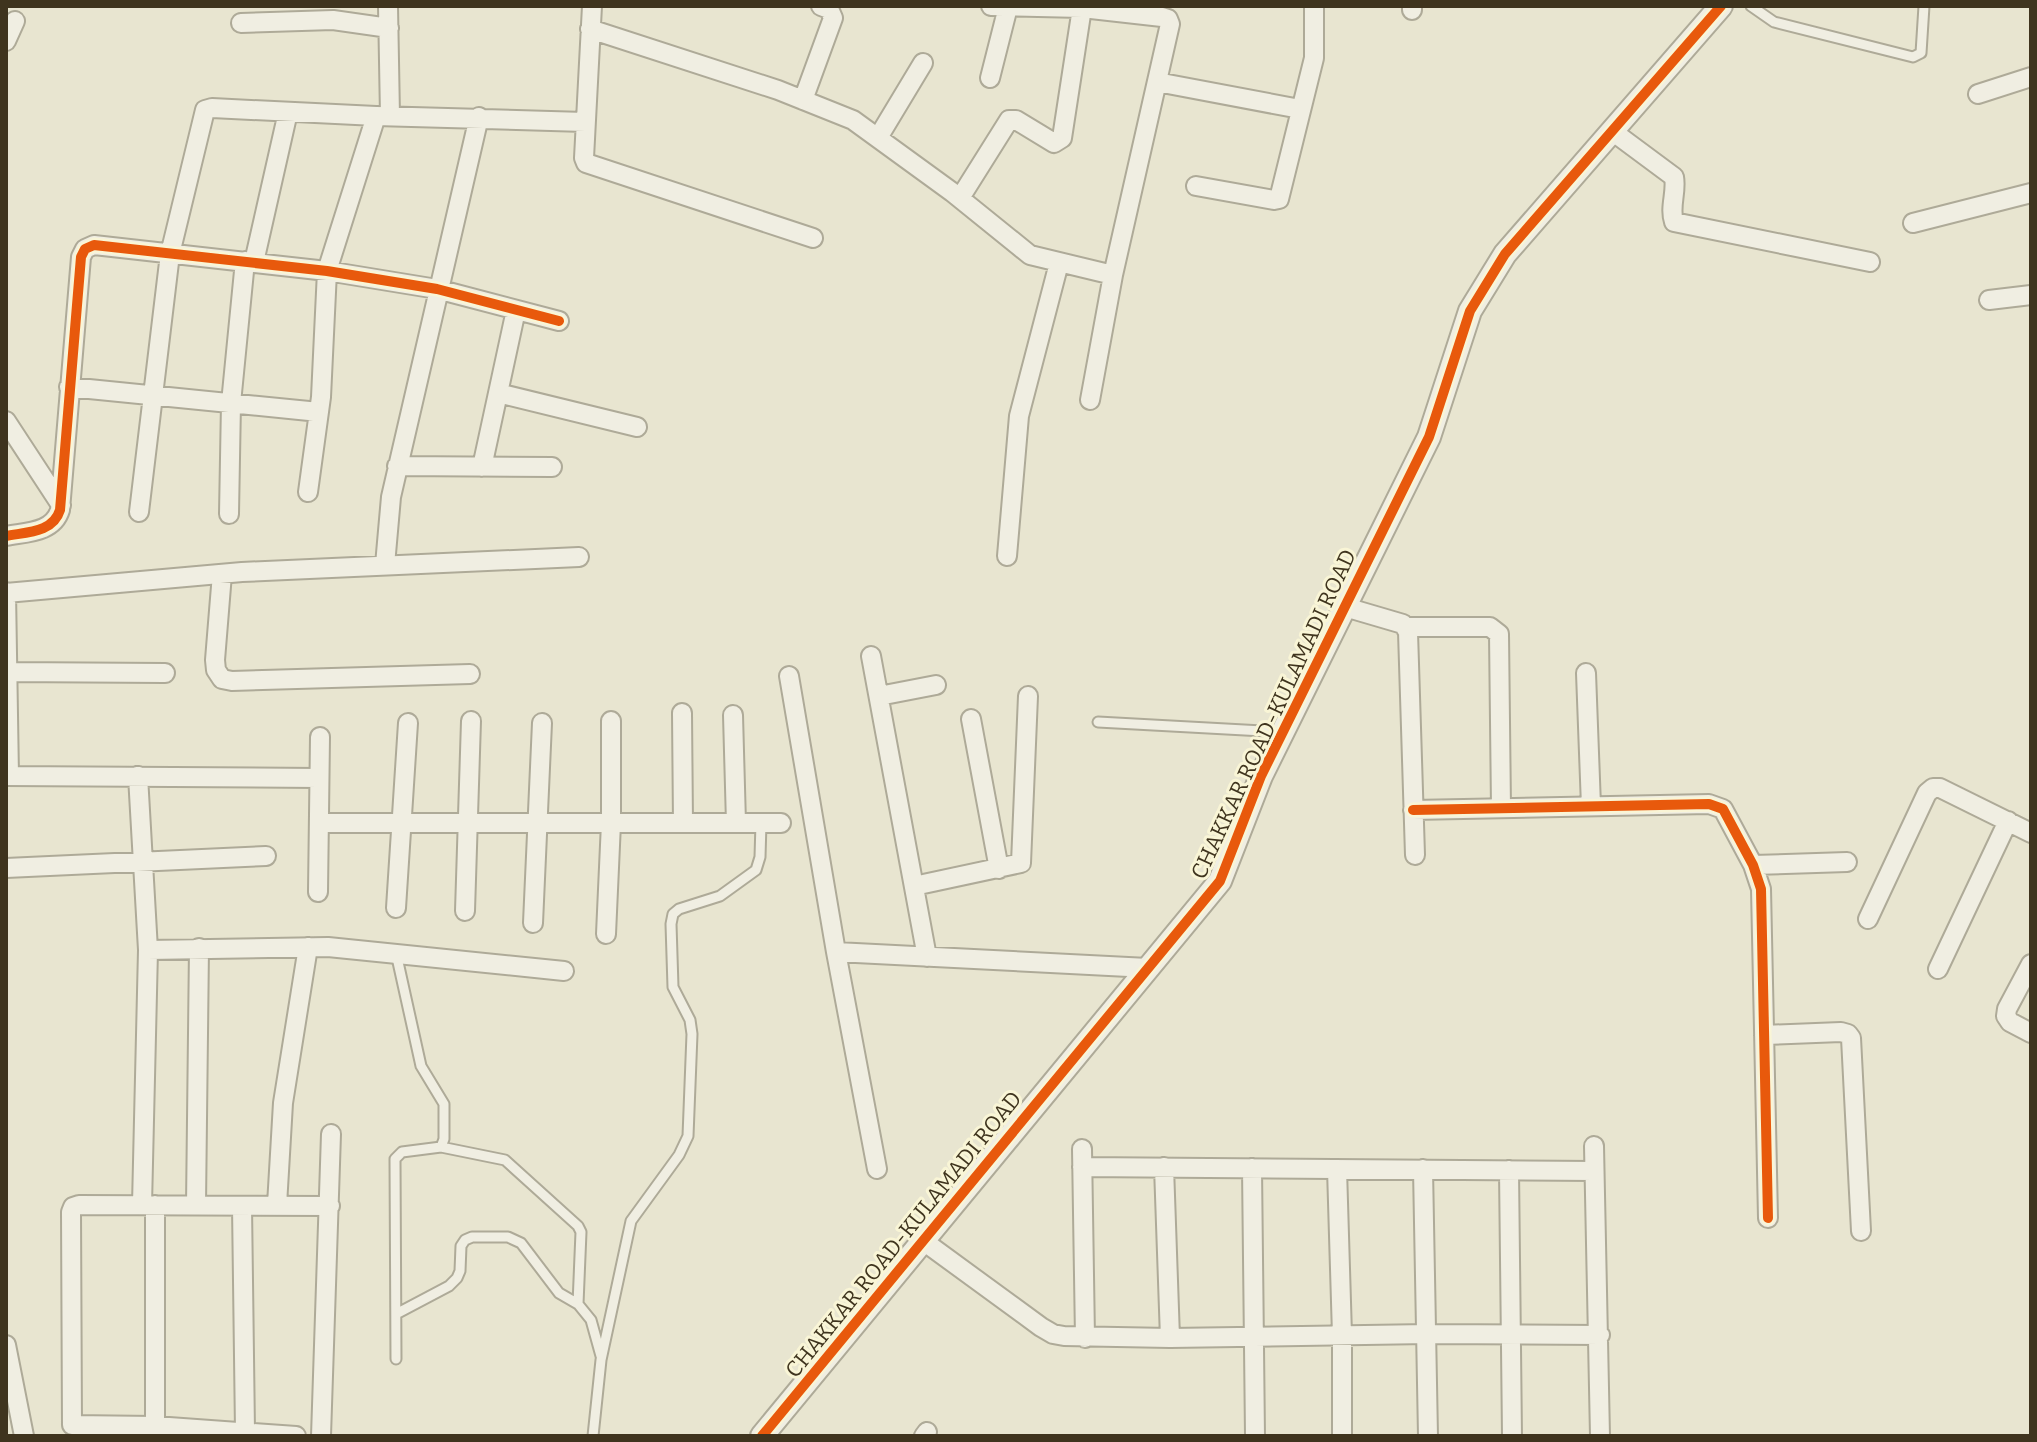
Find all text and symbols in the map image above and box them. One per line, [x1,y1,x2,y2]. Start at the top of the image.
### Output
street label: CHAKKAR ROAD-KULAMADI ROAD [1185,545,1362,883]
street label: CHAKKAR ROAD-KULAMADI ROAD [779,1086,1027,1383]

